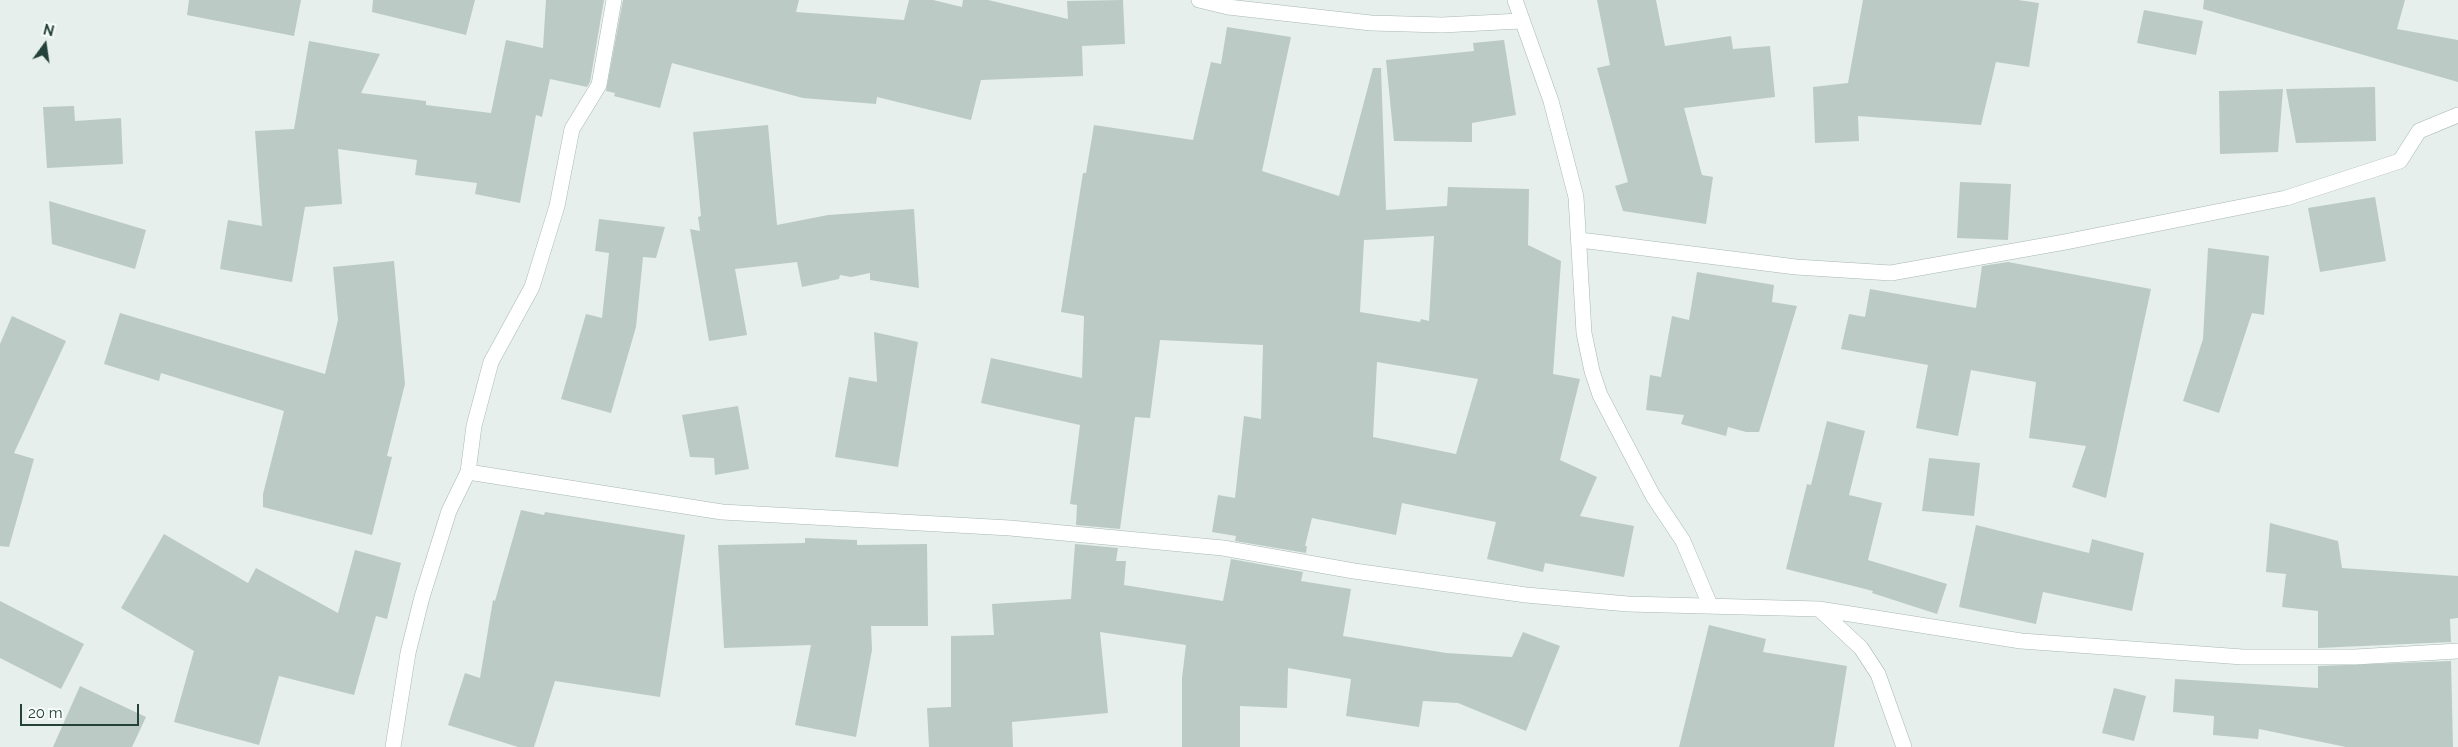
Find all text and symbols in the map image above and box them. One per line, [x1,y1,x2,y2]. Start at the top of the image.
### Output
north arrow [20,20,70,70]
text: N [42,21,56,40]
scale bar [22,694,141,726]
text: 20 m [28,704,63,722]

